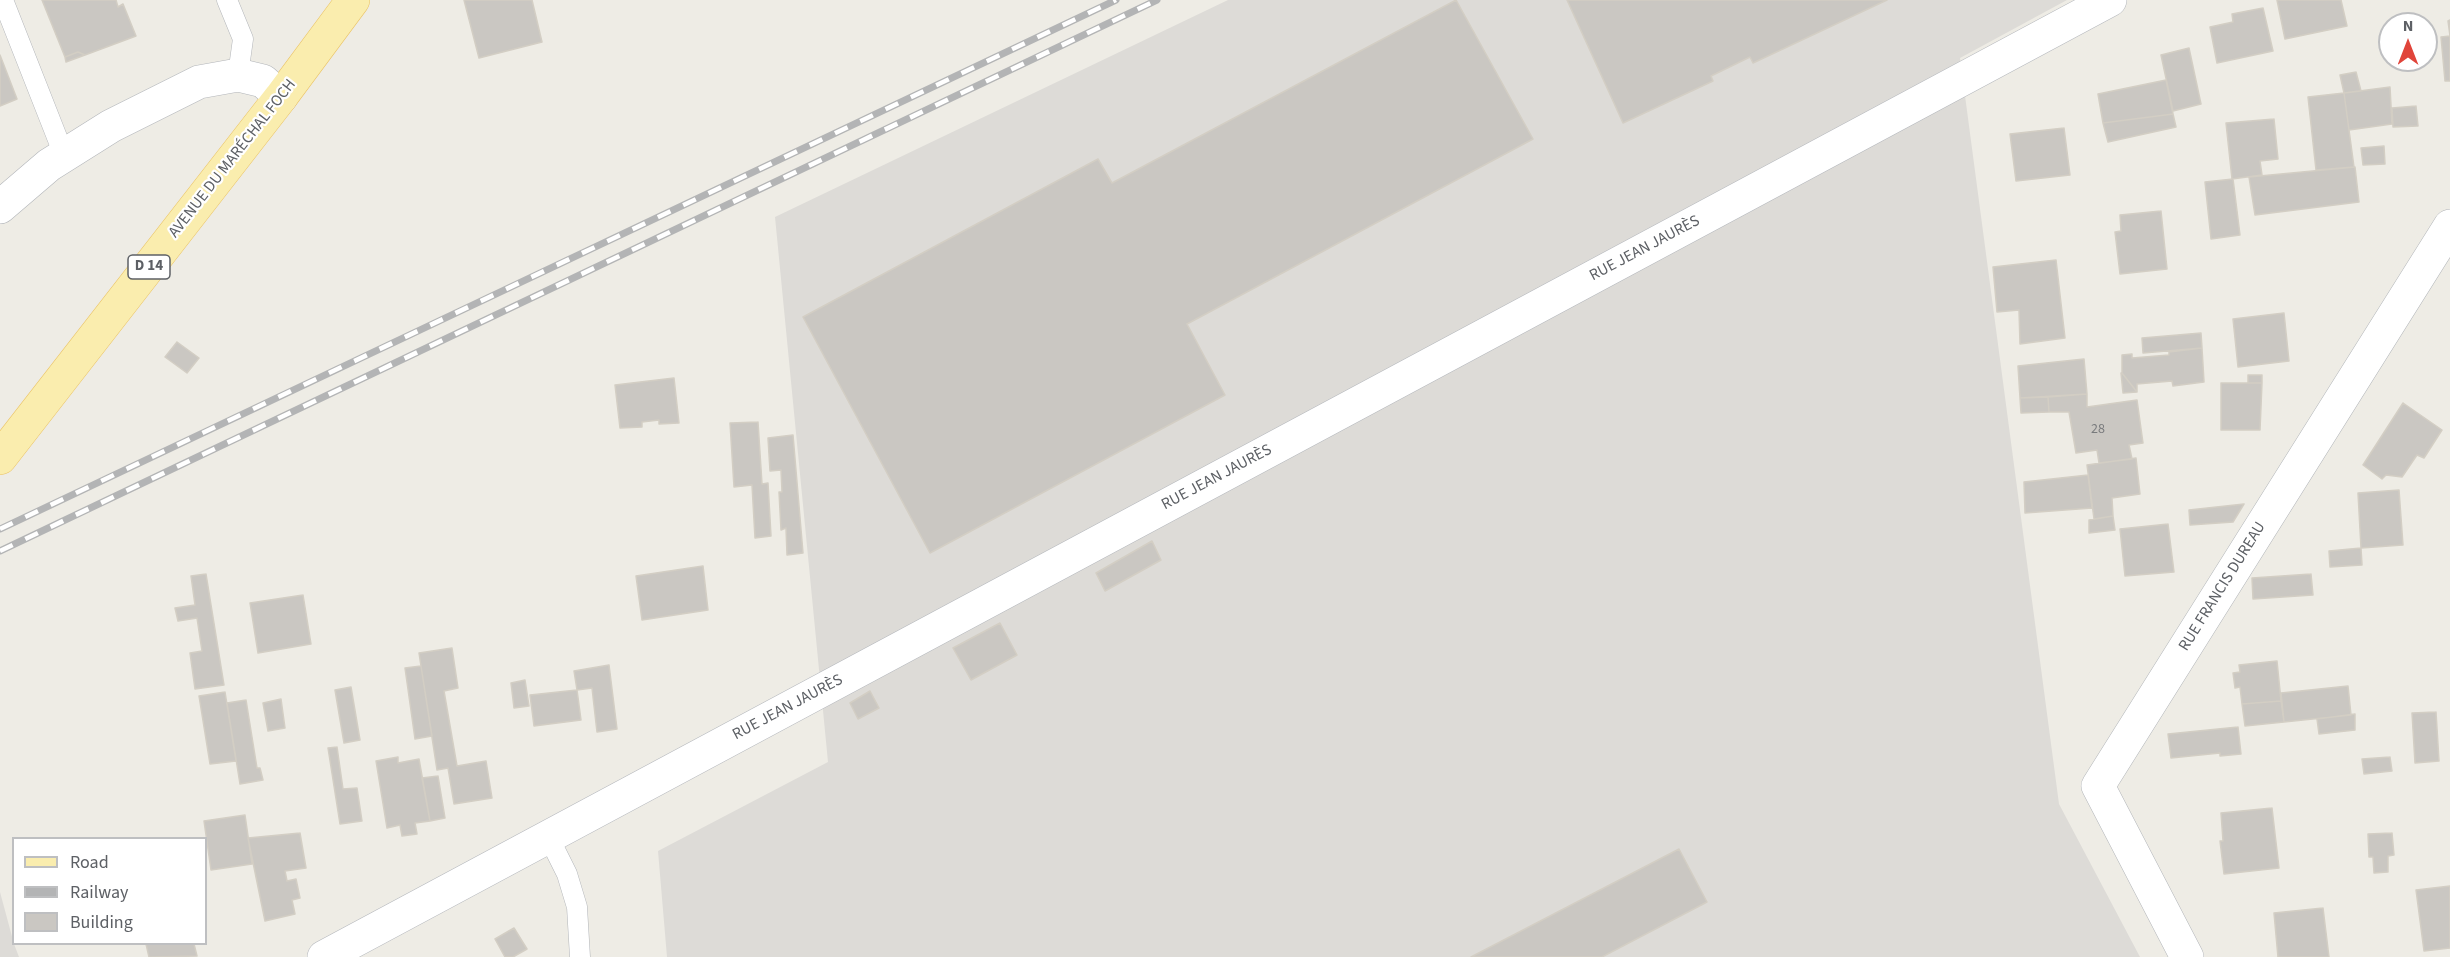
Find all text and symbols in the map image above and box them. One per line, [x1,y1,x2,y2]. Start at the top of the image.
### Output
north arrow [2378,12,2438,72]
text: N [2403,15,2413,37]
street label: AVENUE DU MARÉCHAL FOCH [165,76,301,242]
street label: RUE JEAN JAURÈS [1587,212,1703,286]
road number: D 14 [128,255,170,279]
house number: 28 [2091,422,2105,438]
street label: RUE JEAN JAURÈS [1159,441,1275,515]
street label: RUE FRANCIS DUREAU [2175,519,2271,655]
street label: RUE JEAN JAURÈS [730,671,846,745]
legend [12,837,207,945]
text: Road [70,850,109,875]
text: Railway [70,880,129,905]
text: Building [70,910,133,935]

